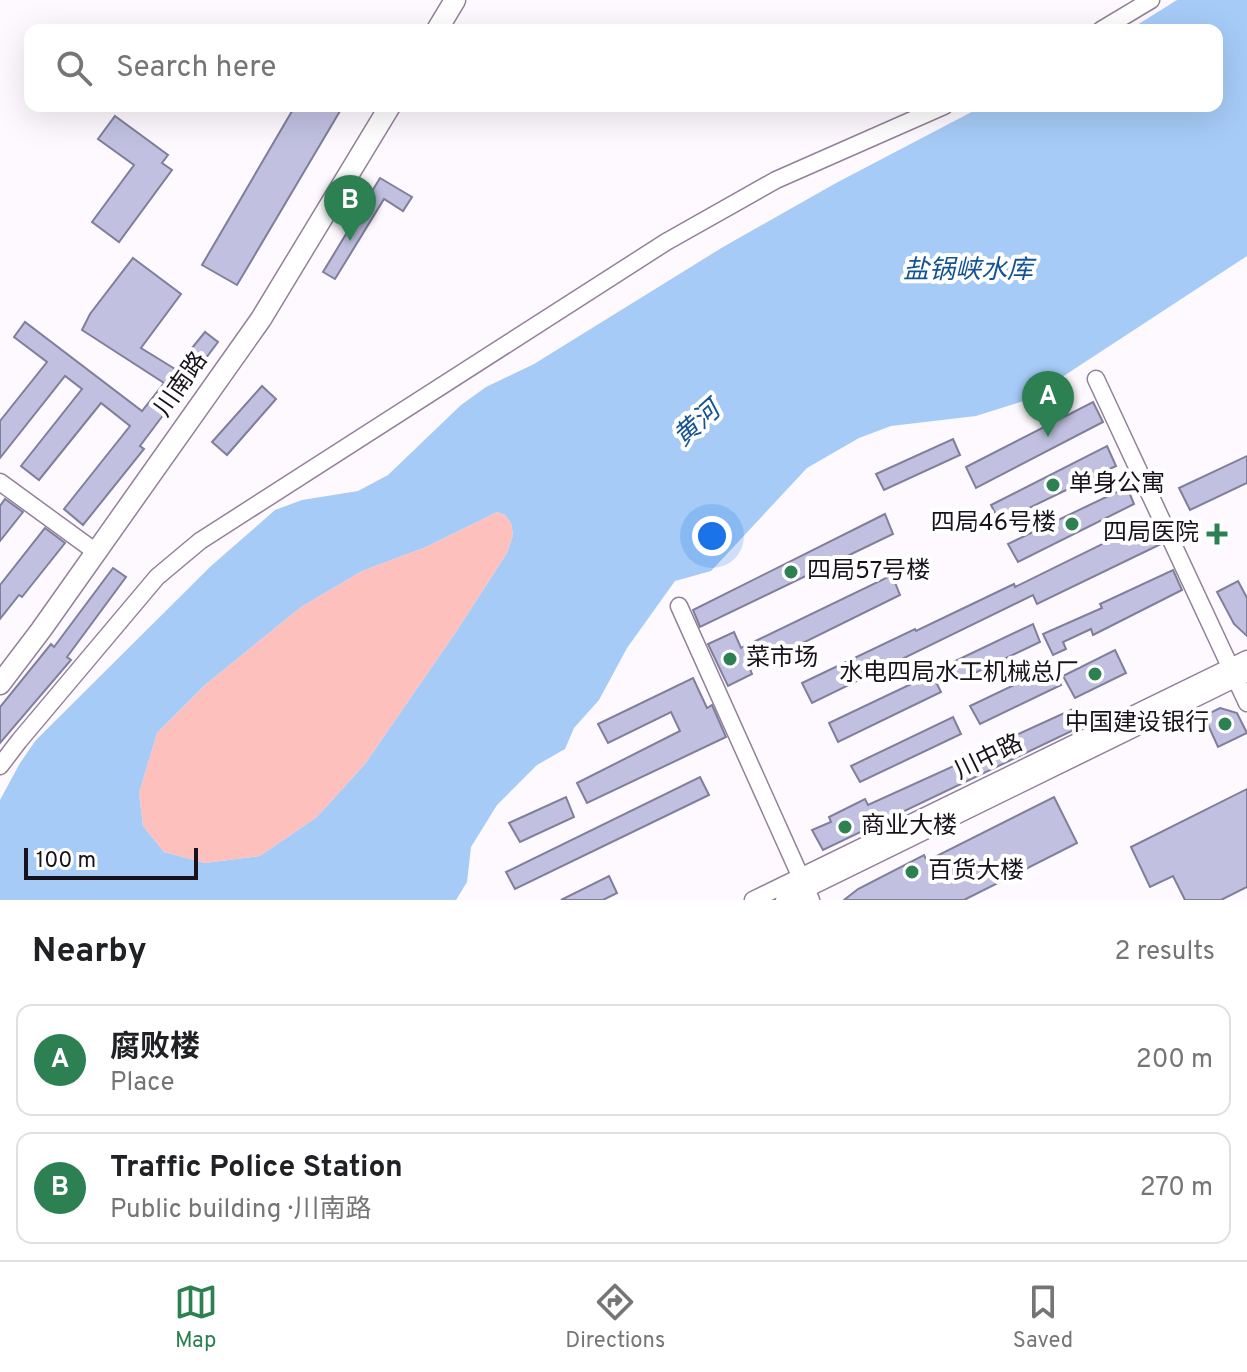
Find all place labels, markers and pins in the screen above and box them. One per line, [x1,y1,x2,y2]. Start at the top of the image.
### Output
pin: B [324,175,376,241]
pin: A [1022,371,1074,437]
place label: 单身公寓 [1069,470,1165,500]
marker: 单身公寓 [1044,476,1062,494]
place label: 四局46号楼 [931,509,1056,539]
marker: 四局46号楼 [1063,515,1081,533]
place label: 四局医院 [1103,519,1199,549]
marker: 四局医院 [1206,523,1228,545]
place label: 四局57号楼 [807,557,930,587]
marker: 四局57号楼 [782,563,800,581]
place label: 菜市场 [746,644,818,674]
marker: 菜市场 [721,650,739,668]
place label: 水电四局水工机械总厂 [839,659,1079,689]
marker: 水电四局水工机械总厂 [1086,665,1104,683]
place label: 中国建设银行 [1065,709,1209,739]
marker: 中国建设银行 [1216,715,1234,733]
place label: 商业大楼 [861,812,957,842]
marker: 商业大楼 [836,818,854,836]
place label: 百货大楼 [928,857,1024,887]
marker: 百货大楼 [903,863,921,881]

